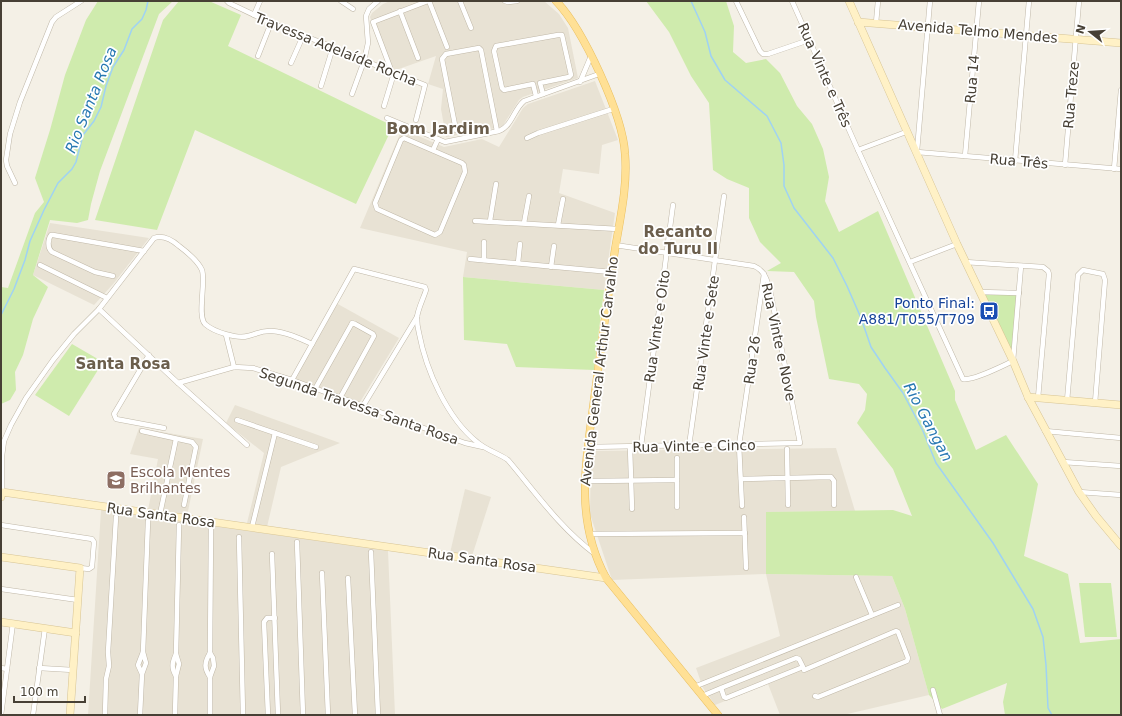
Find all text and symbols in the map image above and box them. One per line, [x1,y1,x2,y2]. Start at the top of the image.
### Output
street label: Travessa Adelaíde Rocha [252,9,419,89]
north arrow [1070,12,1110,52]
street label: Avenida Telmo Mendes [898,16,1058,46]
street label: Rua Vinte e Três [795,20,855,130]
text: N [1073,23,1088,36]
water label: Rio Santa Rosa [61,44,121,156]
street label: Rua 14 [962,54,982,104]
street label: Rua Treze [1060,61,1082,129]
district label: Bom Jardim [386,119,490,138]
street label: Rua Três [989,150,1049,172]
district label: Recanto do Turu II [638,223,718,258]
street label: Avenida General Arthur Carvalho [577,255,621,487]
street label: Rua Vinte e Oito [641,269,673,383]
street label: Rua Vinte e Sete [690,274,722,392]
street label: Rua Vinte e Nove [759,281,799,403]
place label: Ponto Final: A881/T055/T709 [859,295,975,327]
bus stop icon: Ponto Final: A881/T055/T709 [978,300,1000,322]
street label: Rua 26 [741,335,763,385]
district label: Santa Rosa [75,355,171,373]
street label: Segunda Travessa Santa Rosa [257,364,461,448]
water label: Rio Gangan [900,379,956,465]
street label: Rua Vinte e Cinco [632,437,756,455]
place label: Escola Mentes Brilhantes [130,464,230,496]
school or university icon: Escola Mentes Brilhantes [105,469,127,491]
street label: Rua Santa Rosa [106,499,216,531]
street label: Rua Santa Rosa [427,544,537,576]
scale bar [14,678,85,704]
text: 100 m [20,685,58,699]

